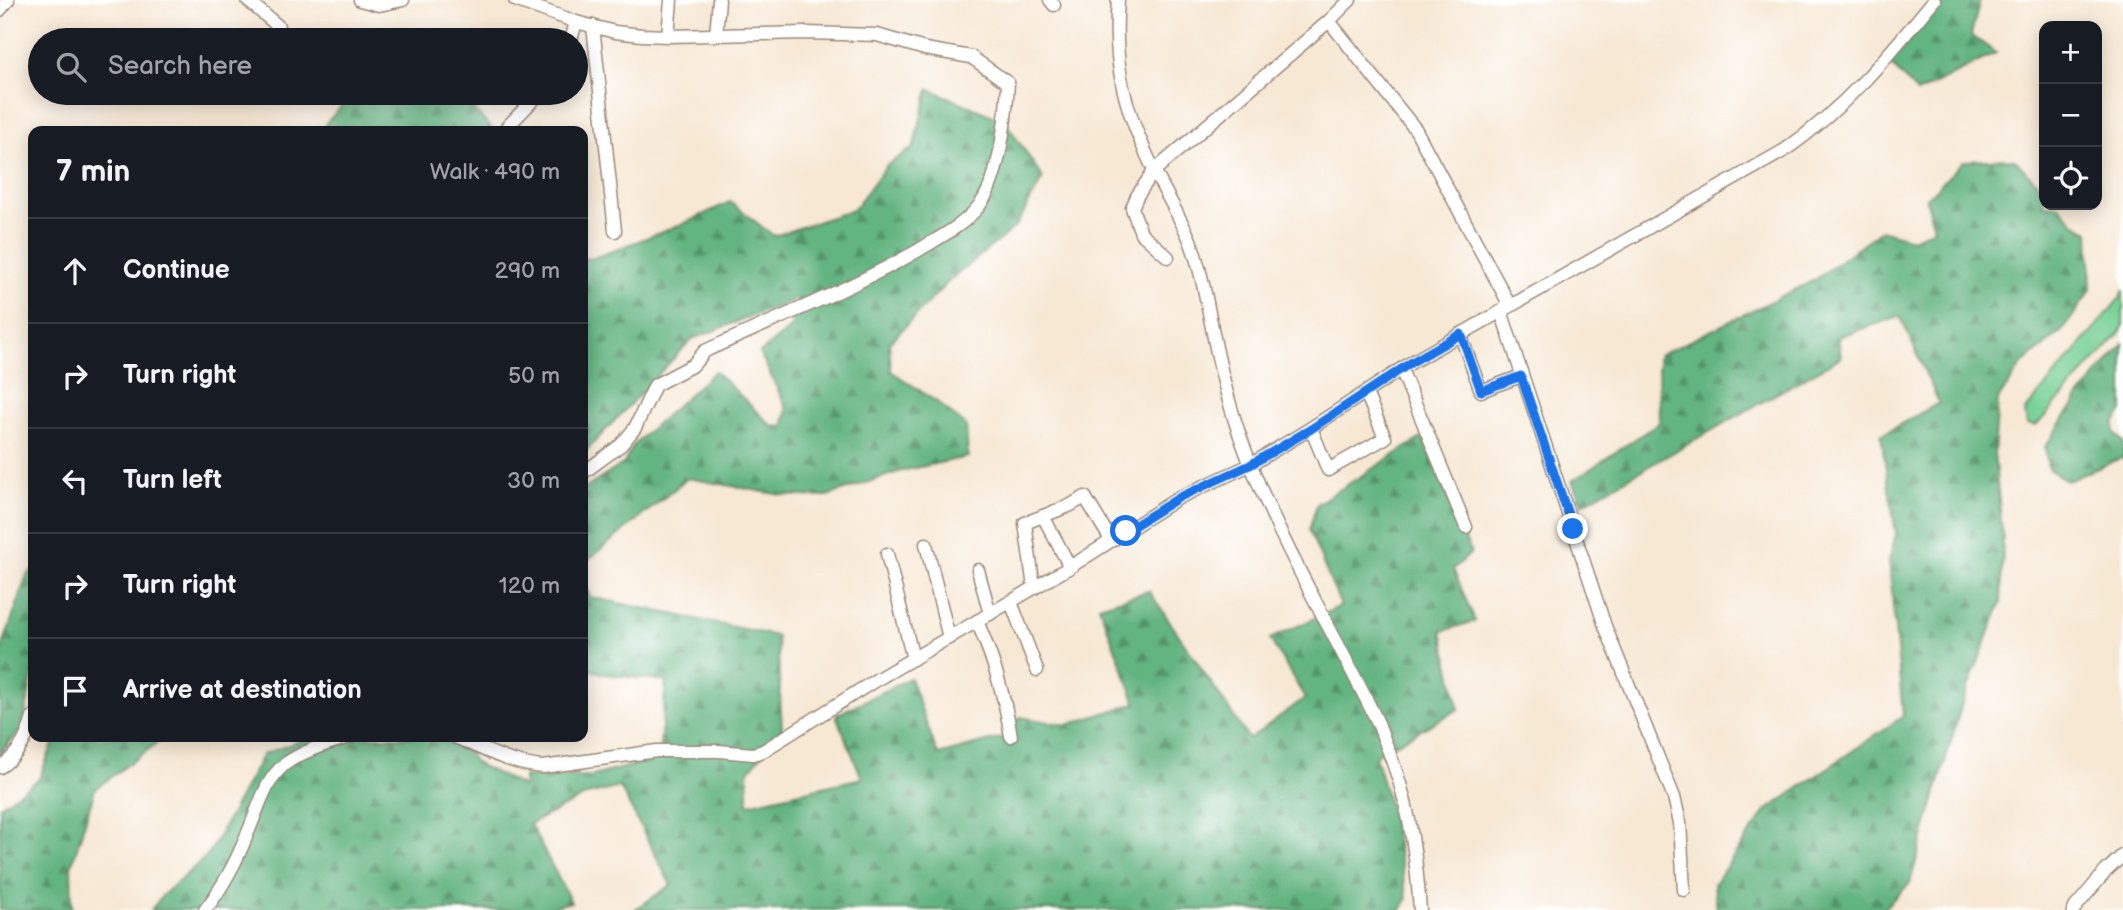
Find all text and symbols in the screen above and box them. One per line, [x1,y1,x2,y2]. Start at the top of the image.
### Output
map controls [2039,21,2102,210]
button: + [2039,21,2102,84]
search box [28,28,588,105]
icon: search [52,48,90,86]
text: Search here [108,51,252,82]
button: − [2039,84,2102,147]
button: locate [2039,147,2102,210]
text: 7 min [56,154,130,190]
text: Walk · 490 m [430,158,560,186]
icon: ahead [56,252,94,290]
text: Continue [123,255,230,286]
text: 290 m [494,257,560,285]
icon: right [56,357,94,395]
text: Turn right [123,360,236,391]
text: 50 m [508,362,560,390]
icon: left [56,462,94,500]
text: Turn left [123,465,222,496]
text: 30 m [507,467,560,495]
route end [1557,513,1588,544]
route start [1110,515,1141,546]
icon: right [56,567,94,605]
text: Turn right [123,570,236,601]
text: 120 m [499,572,560,600]
icon: arrive [56,672,94,710]
text: Arrive at destination [123,675,362,706]

